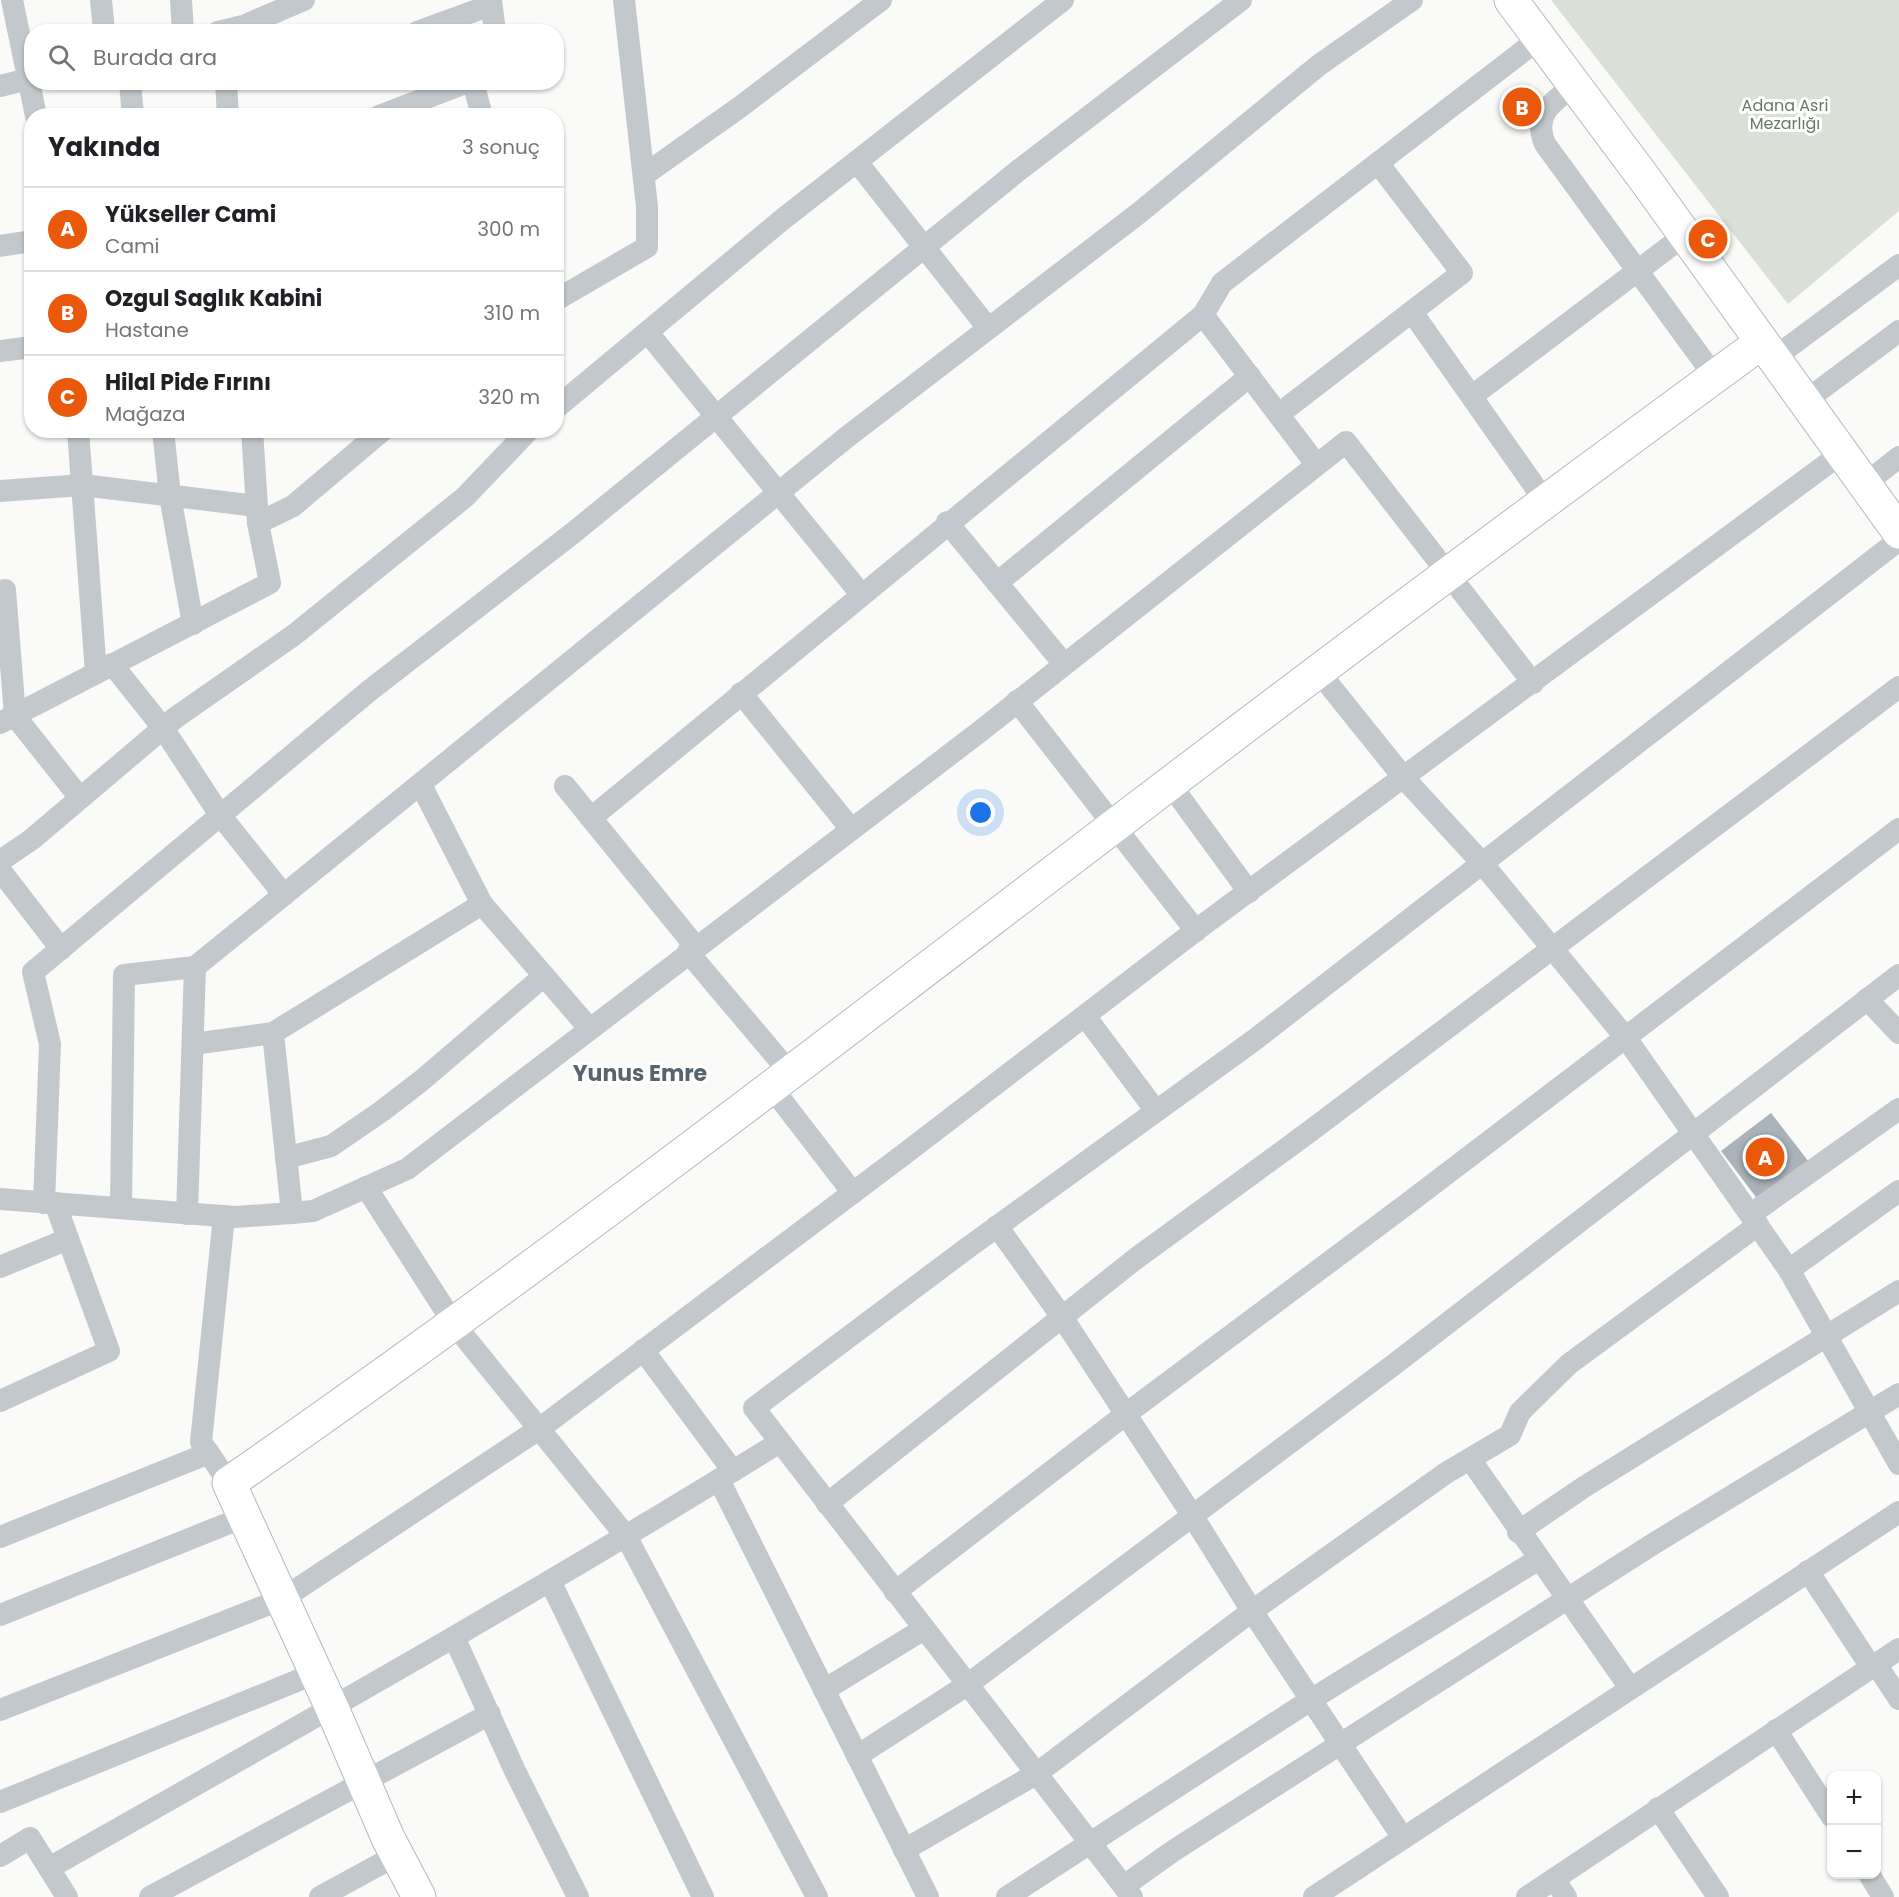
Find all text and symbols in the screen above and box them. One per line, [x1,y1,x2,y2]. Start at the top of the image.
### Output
search box [24,24,564,90]
icon: search [45,41,78,74]
text: Burada ara [93,42,217,73]
pin: B [1502,84,1541,130]
park label: Adana Asri Mezarlığı [1742,94,1828,135]
text: Yakında [48,129,160,165]
text: 3 sonuç [462,133,540,161]
text: Yükseller Cami [105,199,276,230]
text: A [60,215,75,243]
text: 300 m [477,215,540,243]
pin: C [1688,216,1728,262]
text: Cami [105,232,159,260]
text: Ozgul Saglık Kabini [105,283,322,314]
text: B [61,299,74,327]
text: 310 m [483,299,540,327]
text: Hastane [105,316,189,344]
text: Hilal Pide Fırını [105,367,271,398]
text: C [60,383,75,411]
text: 320 m [478,383,540,411]
text: Mağaza [105,400,185,428]
your location [966,798,995,827]
district label: Yunus Emre [573,1058,707,1089]
pin: A [1746,1134,1784,1180]
map controls [1827,1771,1881,1879]
button: + [1827,1771,1881,1825]
button: − [1827,1825,1881,1879]

